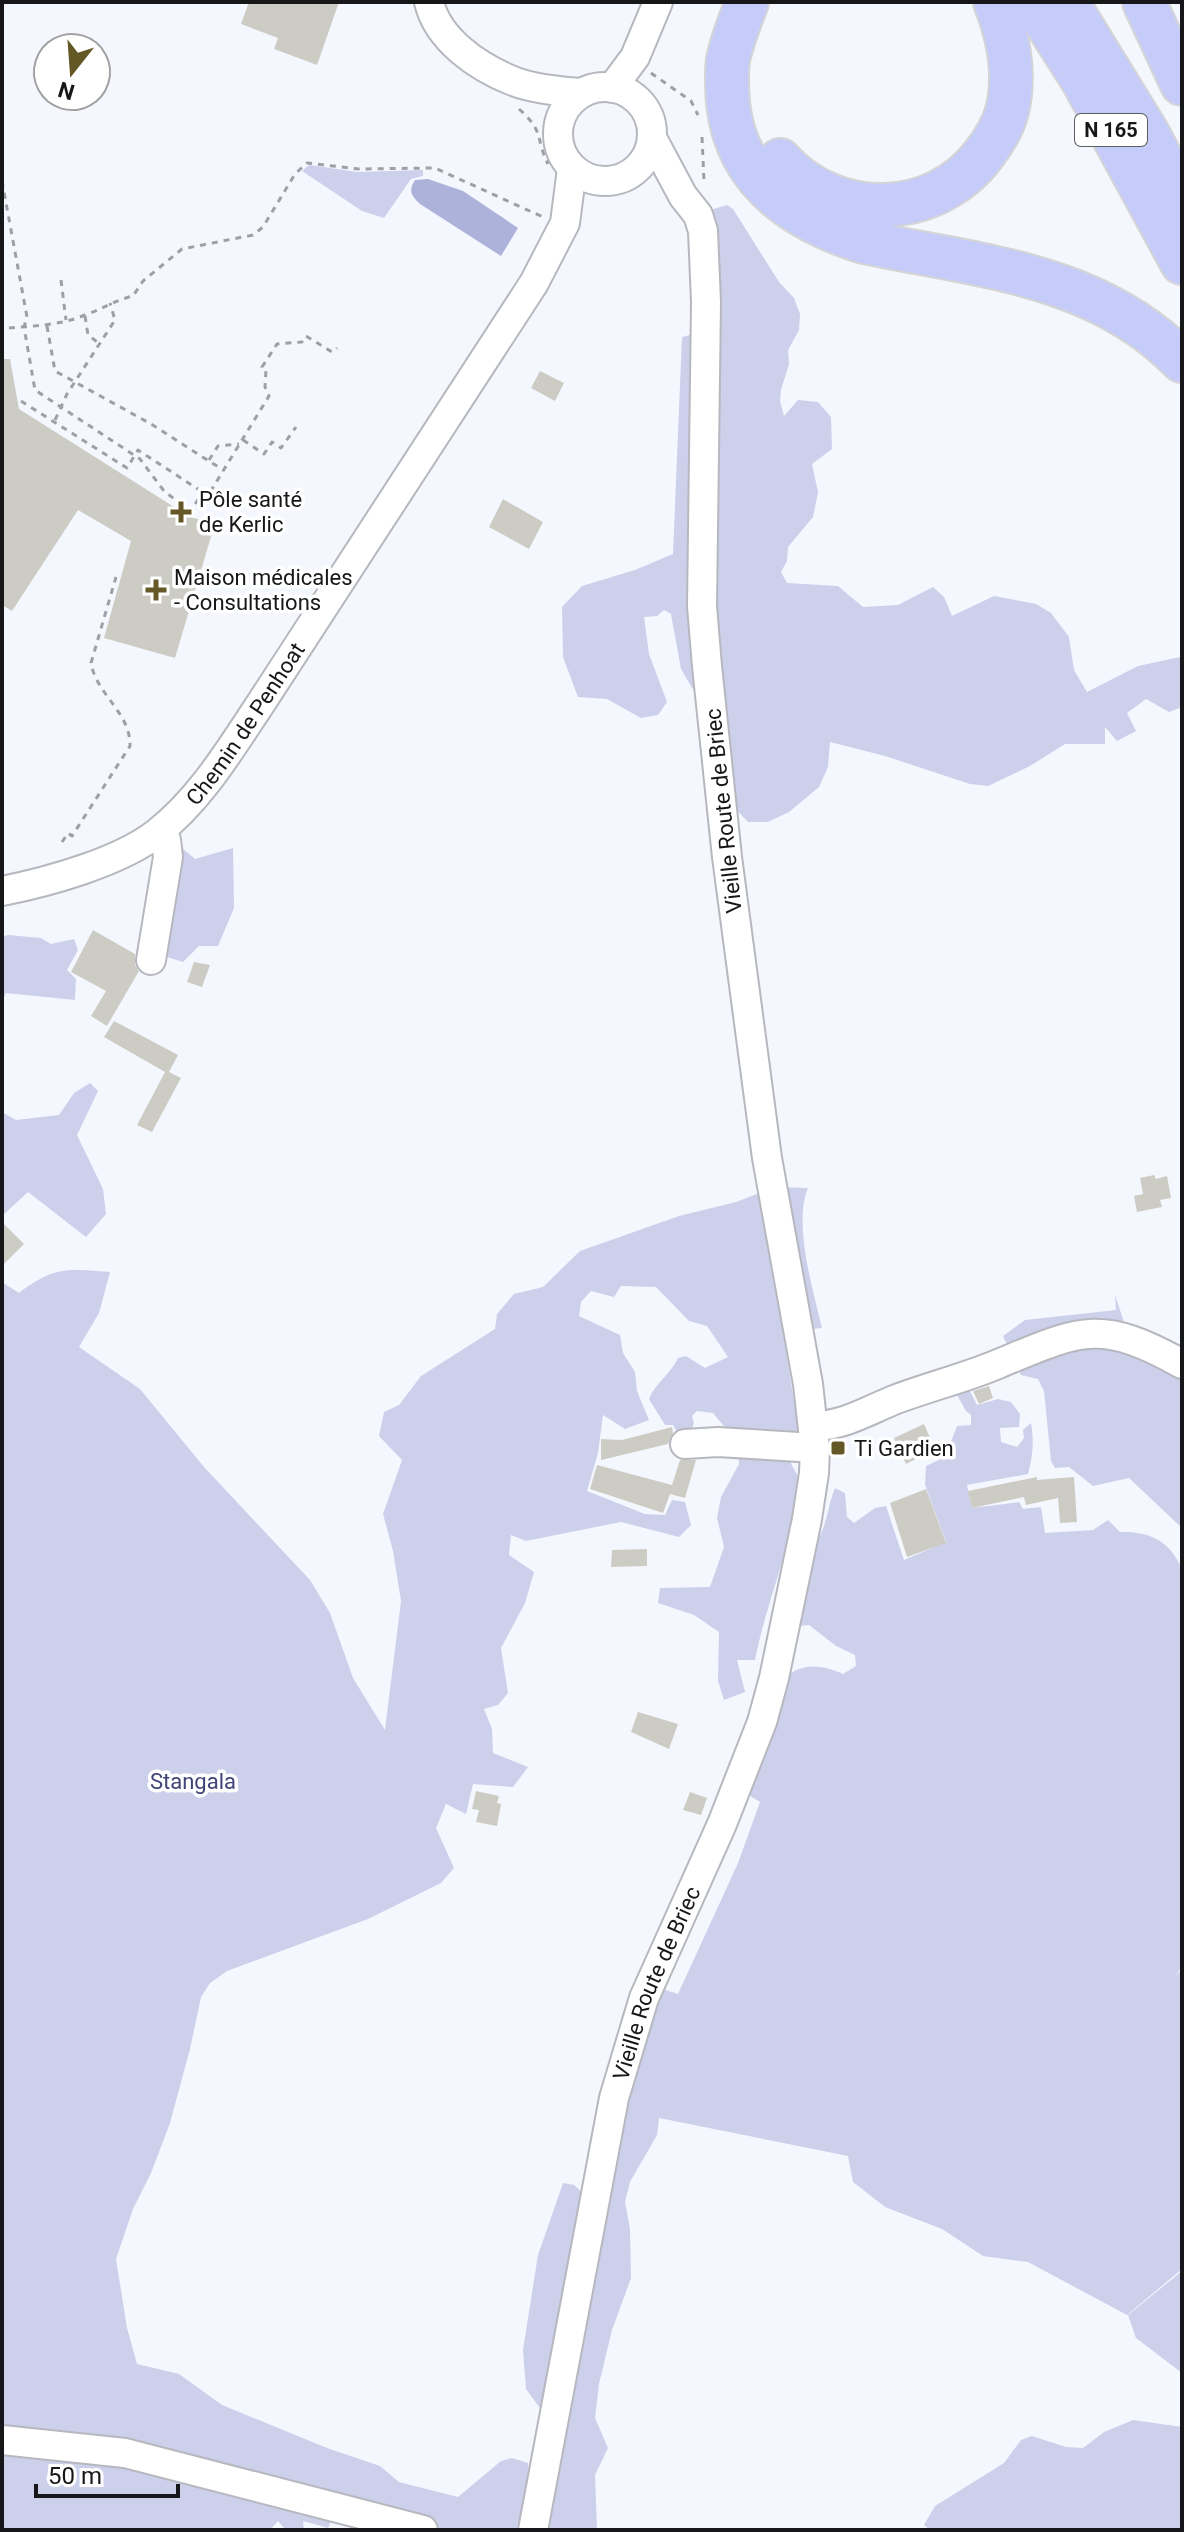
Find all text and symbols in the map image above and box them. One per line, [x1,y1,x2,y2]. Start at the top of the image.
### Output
north arrow [32,32,112,112]
text: N [55,76,77,105]
road number: N 165 [1075,114,1147,146]
place label: Pôle santé de Kerlic [199,487,302,537]
marker: Pôle santé de Kerlic [170,501,192,523]
place label: Maison médicales - Consultations [174,565,353,615]
marker: Maison médicales - Consultations [145,579,167,601]
street label: Chemin de Penhoat [181,638,310,810]
street label: Vieille Route de Briec [700,707,747,915]
place label: Ti Gardien [854,1436,954,1461]
marker: Ti Gardien [829,1439,847,1457]
park label: Stangala [150,1769,236,1794]
street label: Vieille Route de Briec [608,1883,705,2083]
scale bar [36,2448,178,2498]
text: 50 m [48,2462,102,2490]

